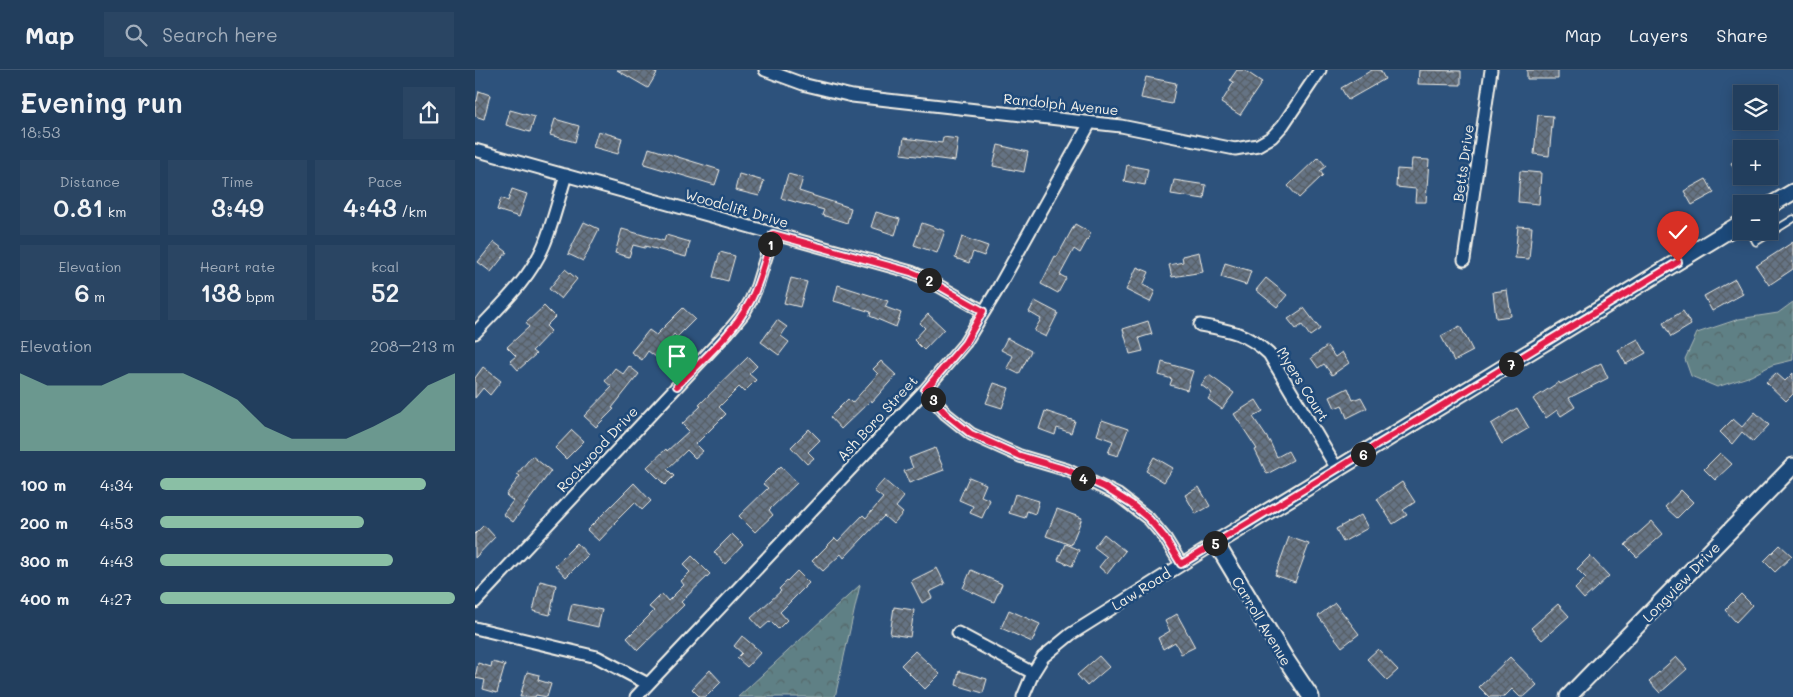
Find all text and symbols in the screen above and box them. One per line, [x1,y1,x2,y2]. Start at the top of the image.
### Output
search box [104,12,454,57]
text: Map [25,19,74,50]
icon: search [122,21,150,49]
text: Search here [162,22,278,47]
text: Map [1565,23,1601,47]
text: Layers [1629,23,1688,47]
text: Share [1716,23,1768,47]
text: Evening run [20,84,183,120]
map controls [1733,85,1778,240]
button: layers [1733,85,1778,130]
button: share [403,87,455,139]
street label: Randolph Avenue [1003,89,1119,119]
text: 18:53 [20,121,61,142]
street label: Betts Drive [1448,123,1478,203]
button: + [1733,140,1778,185]
text: Distance [60,172,120,191]
text: Time [222,172,253,191]
text: Pace [368,172,402,191]
street label: Woodclift Drive [683,184,791,232]
text: 0.81 [53,191,103,223]
text: 3:49 [211,191,264,223]
text: 4:43 [343,191,397,223]
button: − [1733,195,1778,240]
text: km [103,202,126,221]
text: /km [397,202,427,221]
pin [1657,211,1699,262]
icon: check [1664,218,1692,246]
pin: 1 [757,232,783,256]
text: 1 [767,235,774,254]
text: Elevation [58,257,121,276]
text: Heart rate [200,257,275,276]
text: kcal [371,257,399,276]
pin: 2 [917,268,941,292]
text: 2 [926,271,933,290]
text: 6 [74,276,90,308]
text: 138 [200,276,242,308]
text: 52 [371,276,399,308]
text: m [90,287,105,306]
text: bpm [242,287,275,306]
text: Elevation [20,335,92,356]
text: 208–213 m [370,335,455,356]
pin [656,335,698,386]
icon: arrive [663,342,691,370]
street label: Myers Court [1273,343,1333,425]
pin: 7 [1499,352,1523,376]
text: 7 [1508,355,1515,374]
street label: Ash Boro Street [832,371,922,465]
pin: 3 [921,386,945,412]
text: 3 [929,390,938,409]
street label: Rockwood Drive [552,402,642,496]
pin: 6 [1351,442,1375,466]
text: 6 [1359,445,1368,464]
pin: 4 [1071,466,1095,490]
text: 4 [1079,469,1088,488]
text: 100 m [20,474,66,495]
text: 4:34 [100,474,133,495]
text: 200 m [20,512,68,533]
text: 4:53 [100,512,133,533]
pin: 5 [1203,530,1227,556]
text: 5 [1211,534,1220,553]
street label: Longview Drive [1638,538,1724,626]
text: 300 m [20,550,69,571]
text: 4:43 [100,550,133,571]
street label: Law Road [1108,563,1174,615]
street label: Carroll Avenue [1228,573,1296,669]
text: 400 m [20,588,69,609]
text: 4:27 [100,588,132,609]

